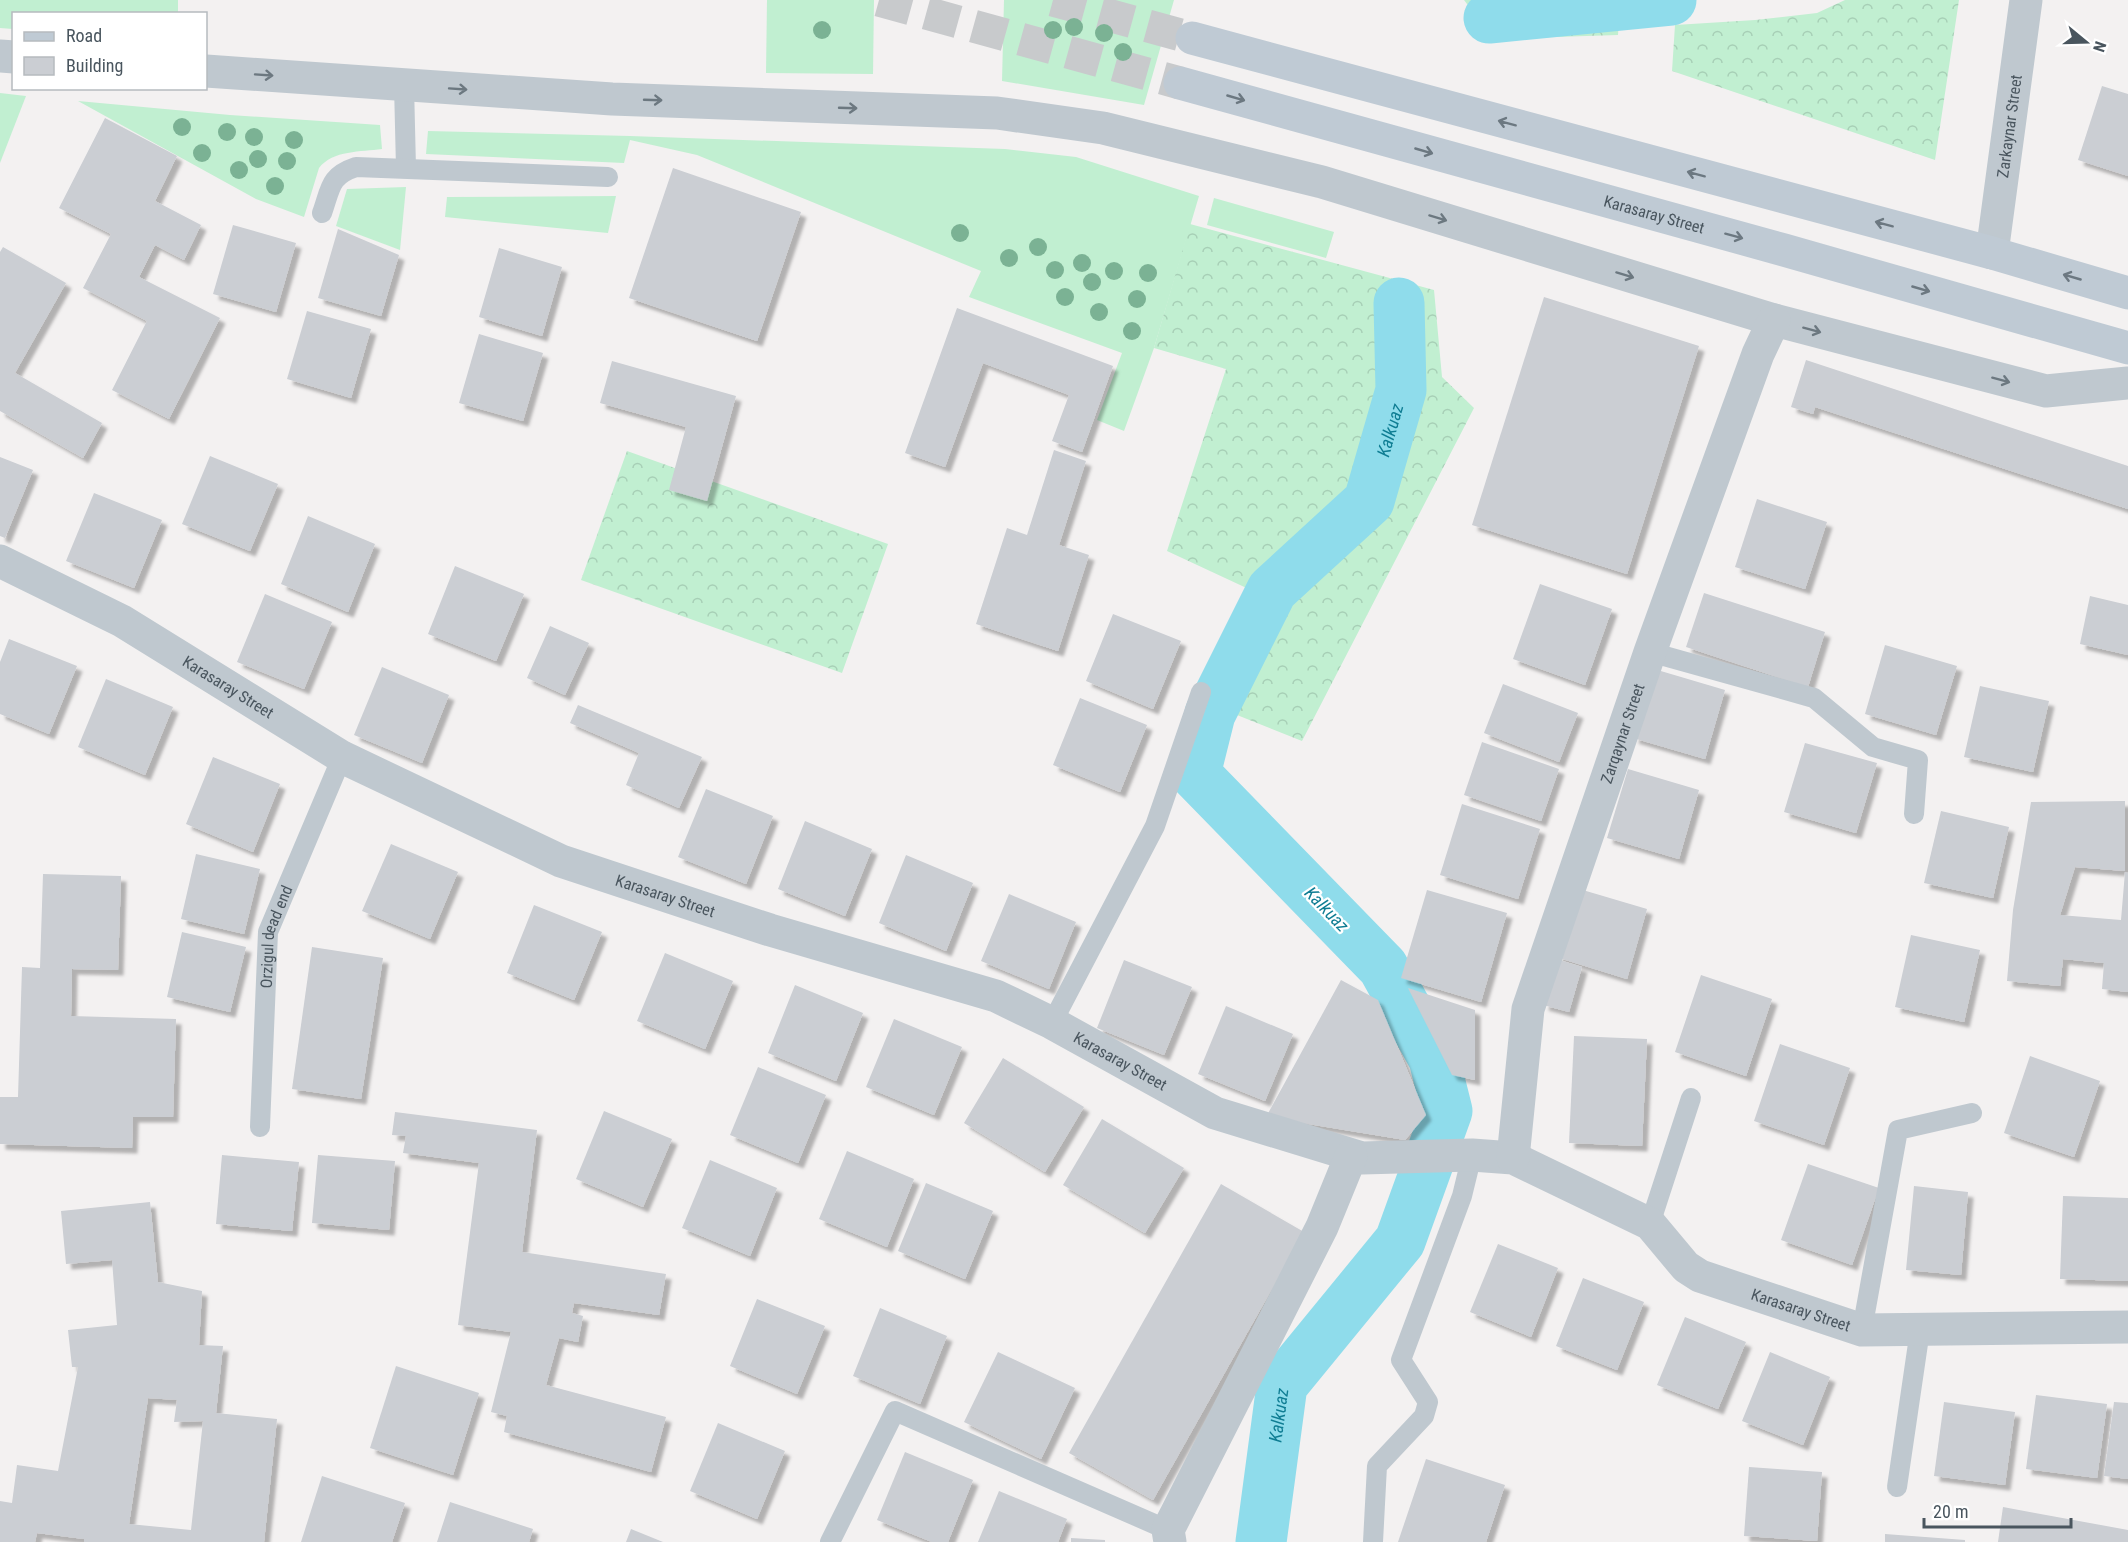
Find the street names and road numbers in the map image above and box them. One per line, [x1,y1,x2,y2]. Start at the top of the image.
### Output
street label: Zarkaynar Street [1993,73,2025,179]
street label: Karasaray Street [1602,191,1707,237]
street label: Karasaray Street [179,651,278,722]
street label: Zarqaynar Street [1596,681,1648,786]
street label: Karasaray Street [613,870,718,921]
street label: Orzigul dead end [256,882,296,989]
street label: Karasaray Street [1071,1027,1171,1094]
street label: Karasaray Street [1749,1284,1853,1335]

